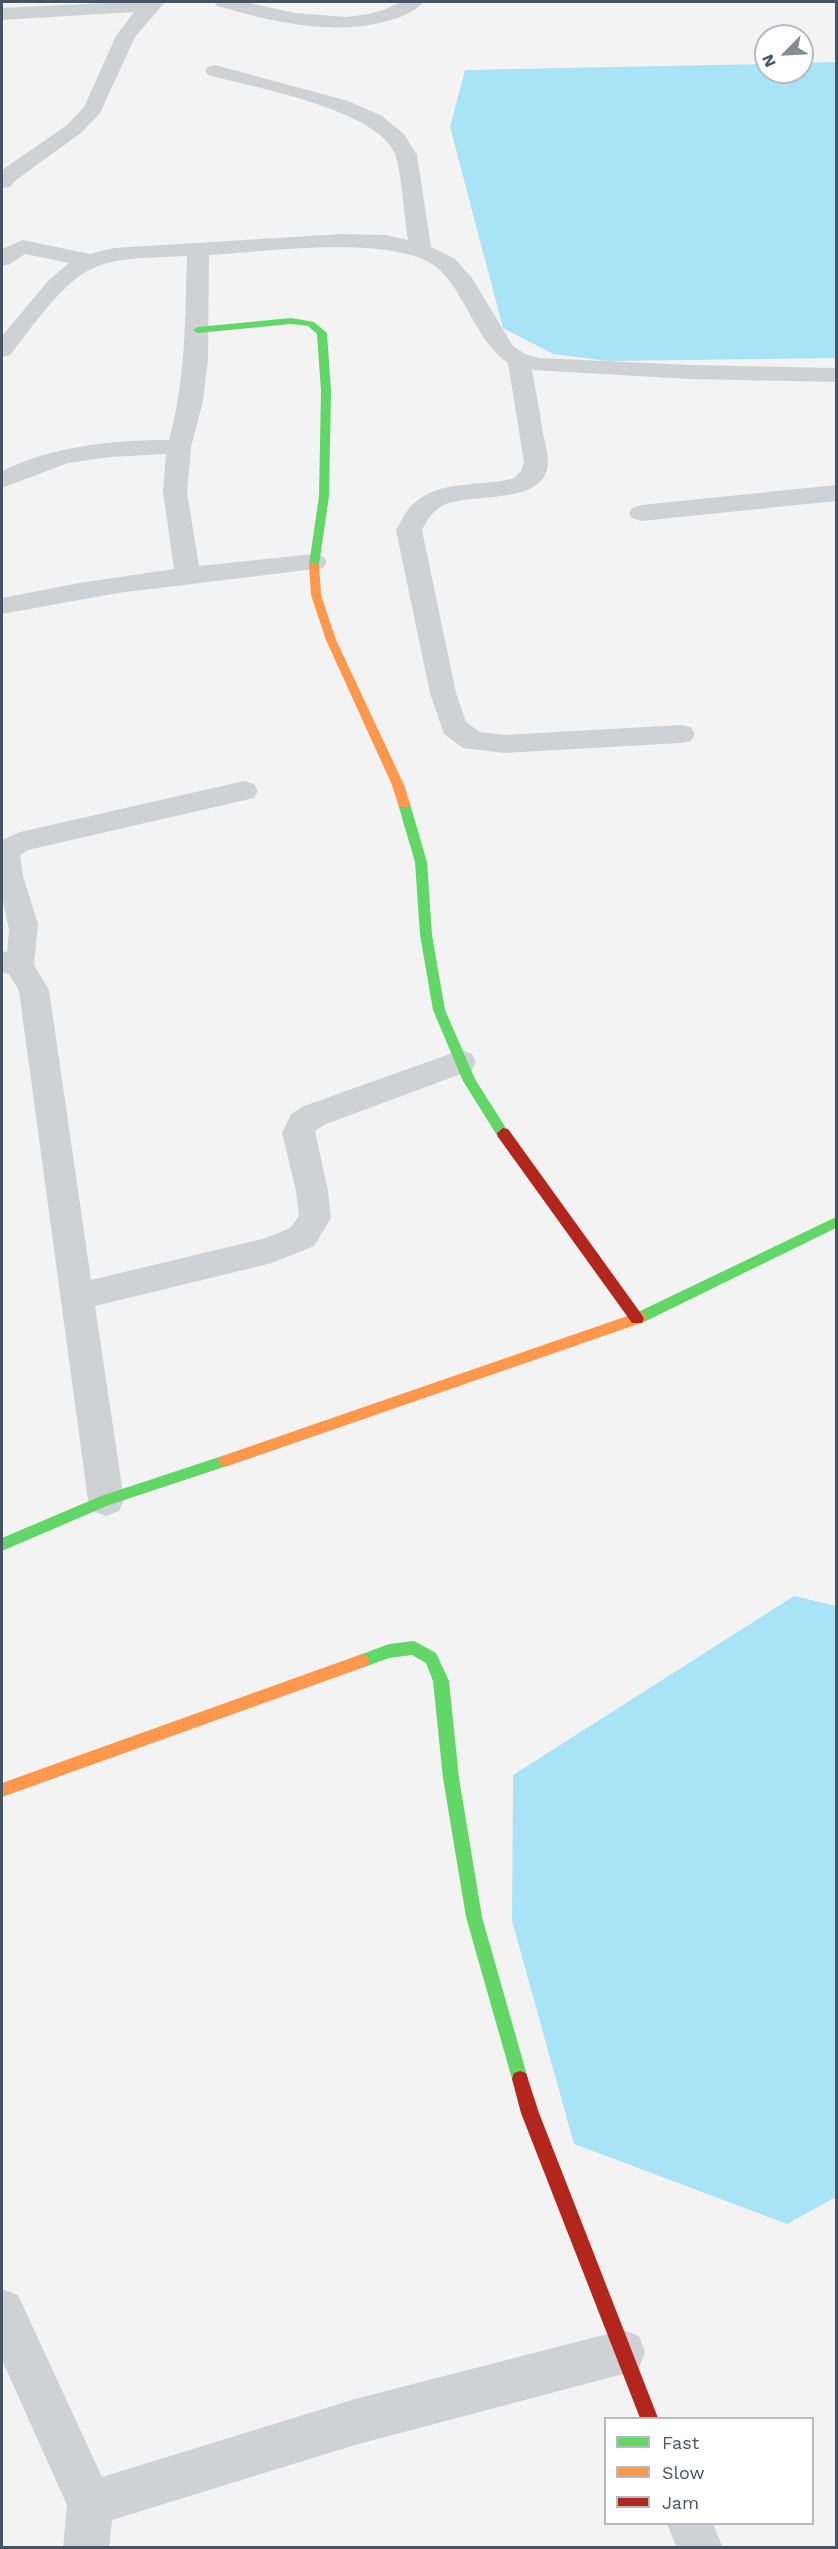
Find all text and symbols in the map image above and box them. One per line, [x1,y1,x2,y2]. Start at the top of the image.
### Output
north arrow [754,24,814,84]
text: N [758,51,780,70]
legend [604,2417,814,2525]
text: Fast [662,2432,699,2453]
text: Slow [662,2462,705,2483]
text: Jam [662,2492,699,2513]

